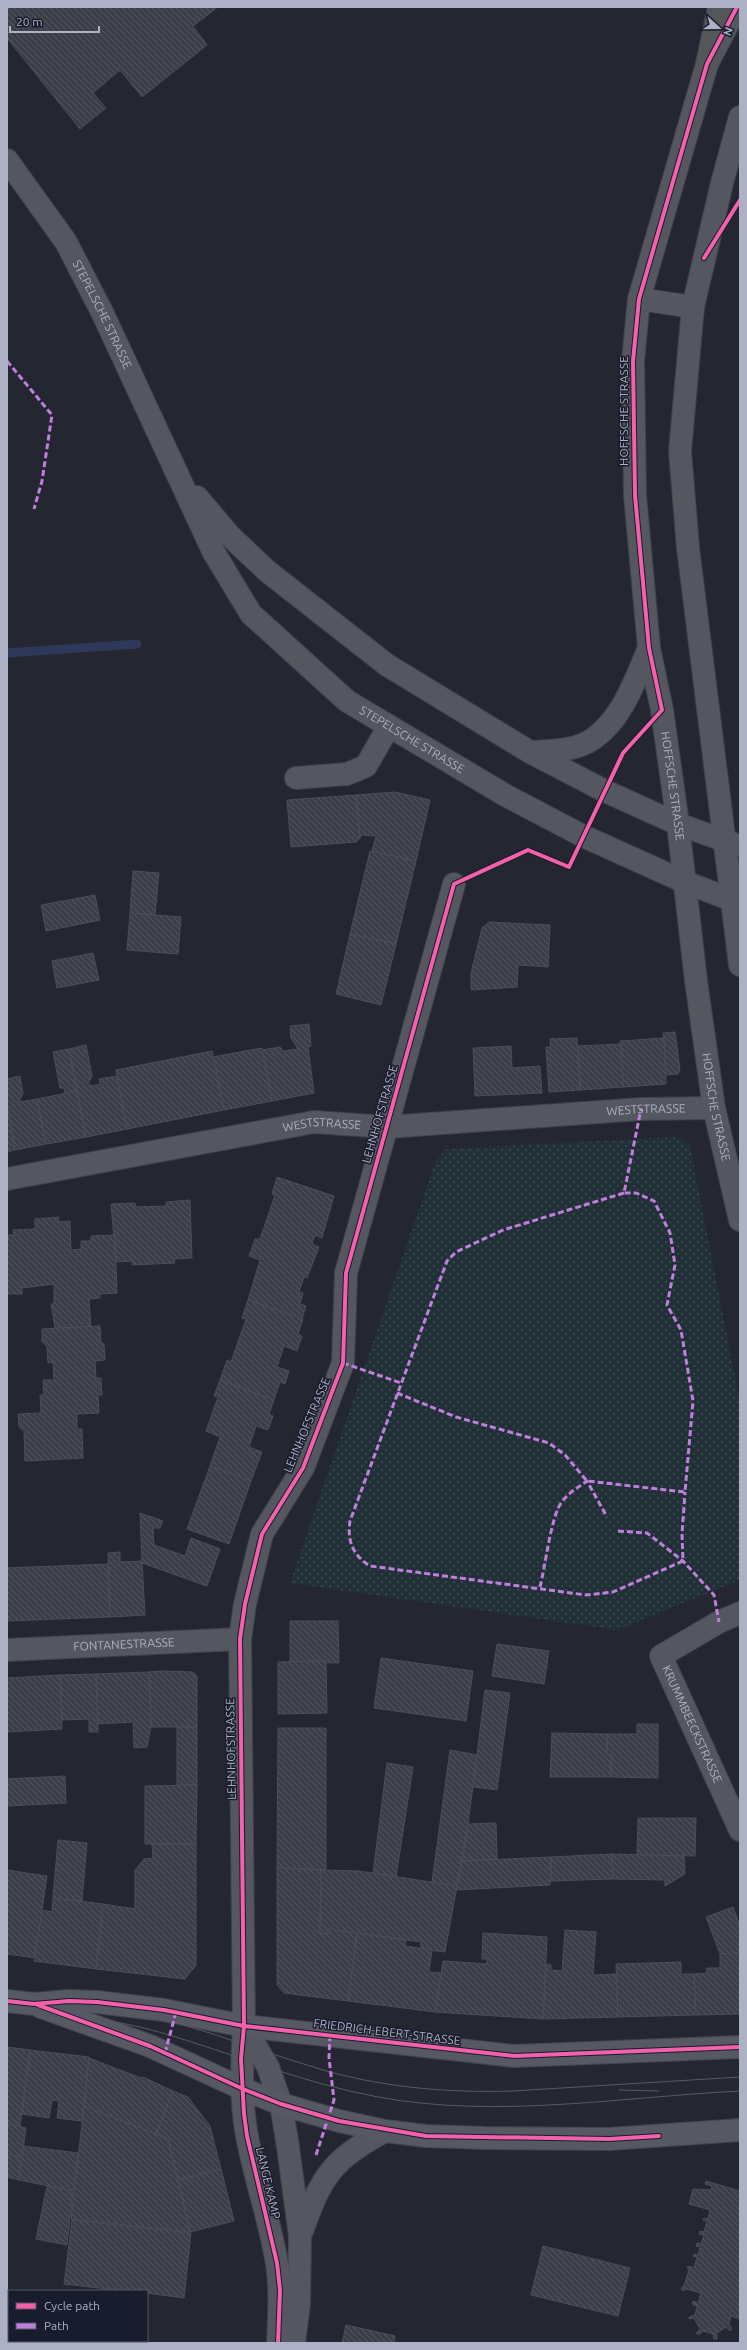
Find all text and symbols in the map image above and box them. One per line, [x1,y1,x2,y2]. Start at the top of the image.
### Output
scale bar [10,8,99,34]
north arrow [699,8,739,48]
text: 20 m [16,15,43,28]
text: N [721,26,735,38]
street label: STEPELSCHE STRASSE [70,258,135,371]
street label: HOFFSCHE STRASSE [617,356,630,466]
street label: STEPELSCHE STRASSE [358,703,467,776]
street label: HOFFSCHE STRASSE [659,731,687,841]
street label: HOFFSCHE STRASSE [700,1052,733,1162]
street label: LEHNHOFSTRASSE [359,1063,400,1165]
street label: WESTSTRASSE [606,1101,686,1117]
street label: WESTSTRASSE [282,1115,362,1134]
street label: LEHNHOFSTRASSE [281,1375,333,1474]
street label: FONTANESTRASSE [73,1635,175,1653]
street label: KRUMMBEECKSTRASSE [660,1663,725,1785]
street label: LEHNHOFSTRASSE [223,1698,238,1800]
street label: FRIEDRICH-EBERT-STRASSE [313,2016,462,2047]
street label: LANGE KAMP [254,2146,283,2220]
legend [8,2290,148,2342]
text: Cycle path [44,2299,100,2312]
text: Path [44,2319,69,2332]

